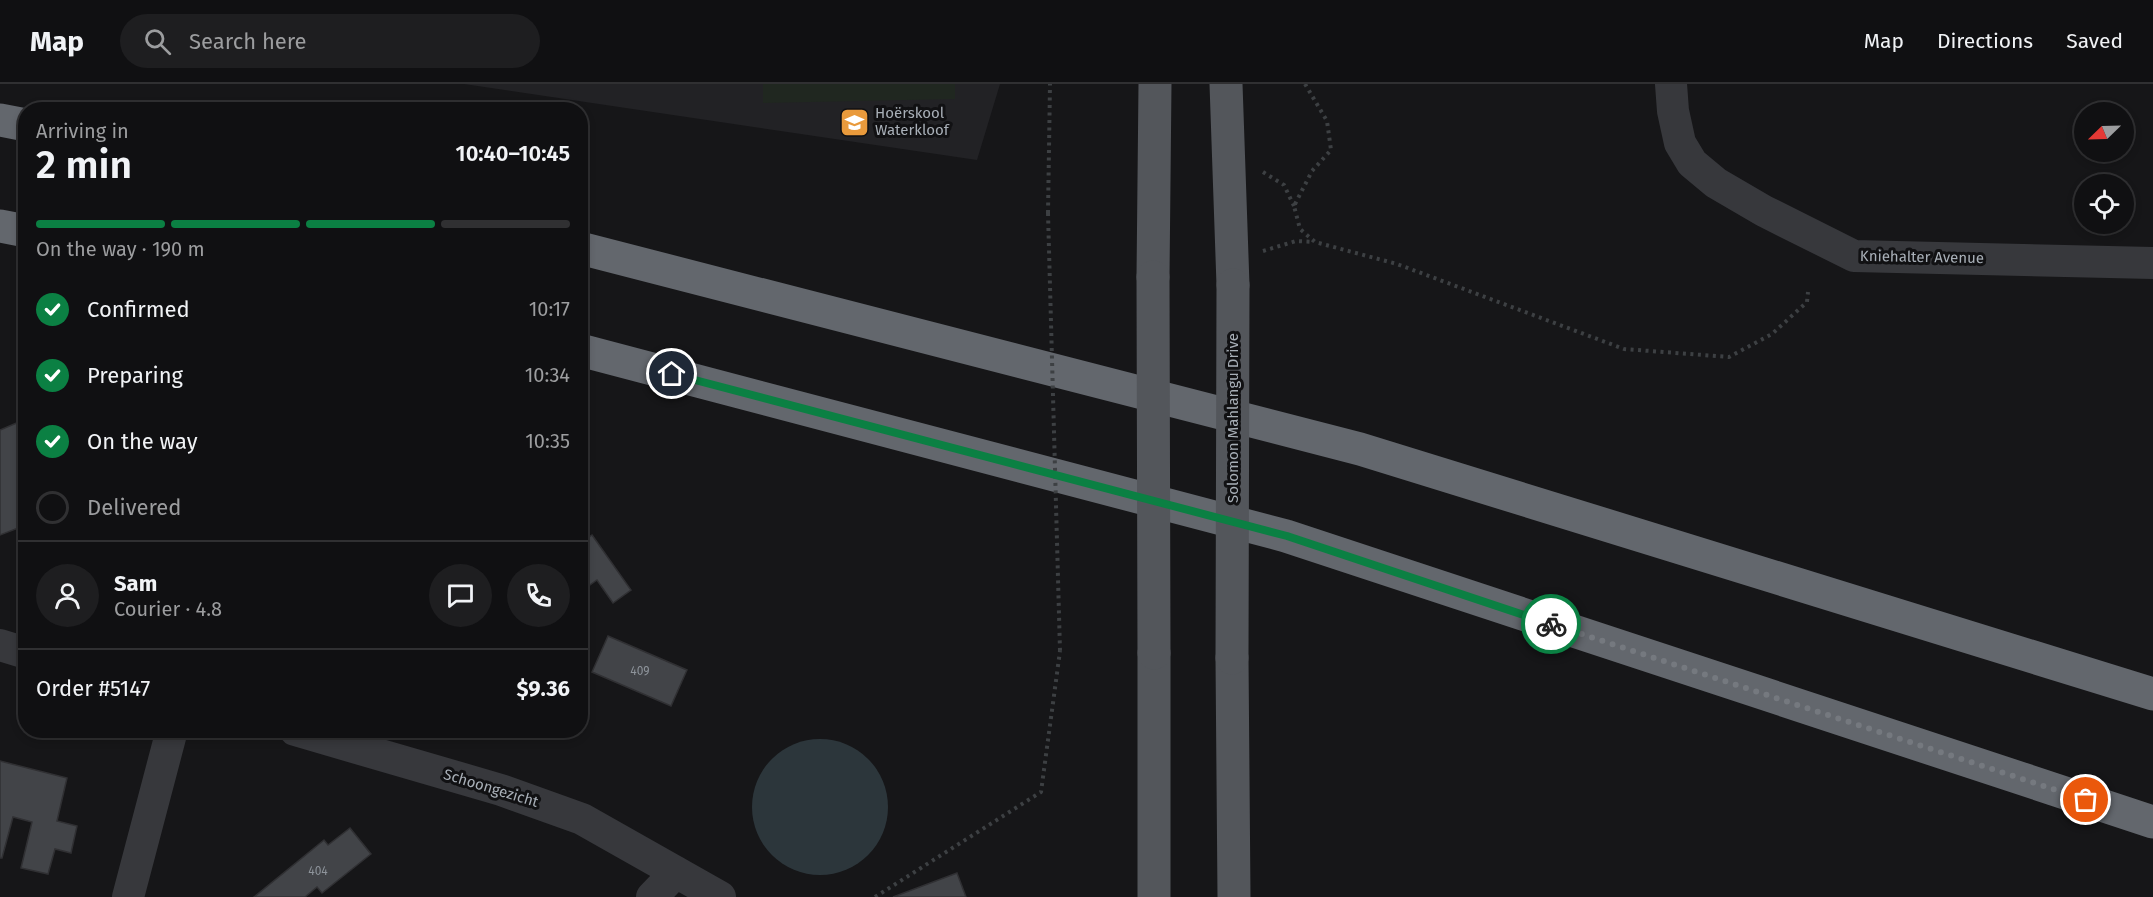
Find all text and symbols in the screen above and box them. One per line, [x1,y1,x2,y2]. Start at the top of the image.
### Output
search box [120,14,540,68]
text: Map [30,25,84,58]
icon: search [141,25,174,58]
text: Search here [189,28,307,55]
text: Map [1864,28,1904,54]
text: Directions [1937,28,2033,54]
text: Saved [2066,28,2123,54]
north arrow [2074,102,2134,162]
map controls [2074,102,2134,234]
place label: Hoërskool Waterkloof [875,104,950,139]
school or university icon: Hoërskool Waterkloof [838,106,870,138]
text: Arriving in [36,119,129,143]
text: 10:40–10:45 [456,140,570,167]
text: 2 min [36,142,132,188]
button: locate [2074,174,2134,234]
text: On the way · 190 m [36,237,205,261]
street label: Kniehalter Avenue [1860,247,1984,267]
icon: check [36,293,69,326]
text: Confirmed [87,296,190,323]
text: 10:17 [529,297,570,321]
street label: Solomon Mahlangu Drive [1224,333,1242,503]
pin [646,348,697,399]
icon: home [655,357,688,390]
icon: check [36,359,69,392]
text: Preparing [87,362,183,389]
text: 10:34 [525,363,570,387]
icon: check [36,425,69,458]
text: On the way [87,428,198,455]
text: 10:35 [525,429,570,453]
text: Delivered [87,494,182,521]
button: person [36,564,99,627]
button: chat [429,564,492,627]
button: phone [507,564,570,627]
text: Sam [114,570,157,597]
courier [1521,594,1581,654]
text: Courier · 4.8 [114,597,222,621]
icon: bike [1535,608,1568,641]
house number: 409 [630,664,650,678]
text: Order #5147 [36,675,150,702]
text: $9.36 [516,675,570,702]
street label: Schoongezicht [441,765,541,811]
pin [2060,774,2111,825]
icon: bag [2069,783,2102,816]
house number: 404 [308,864,328,878]

